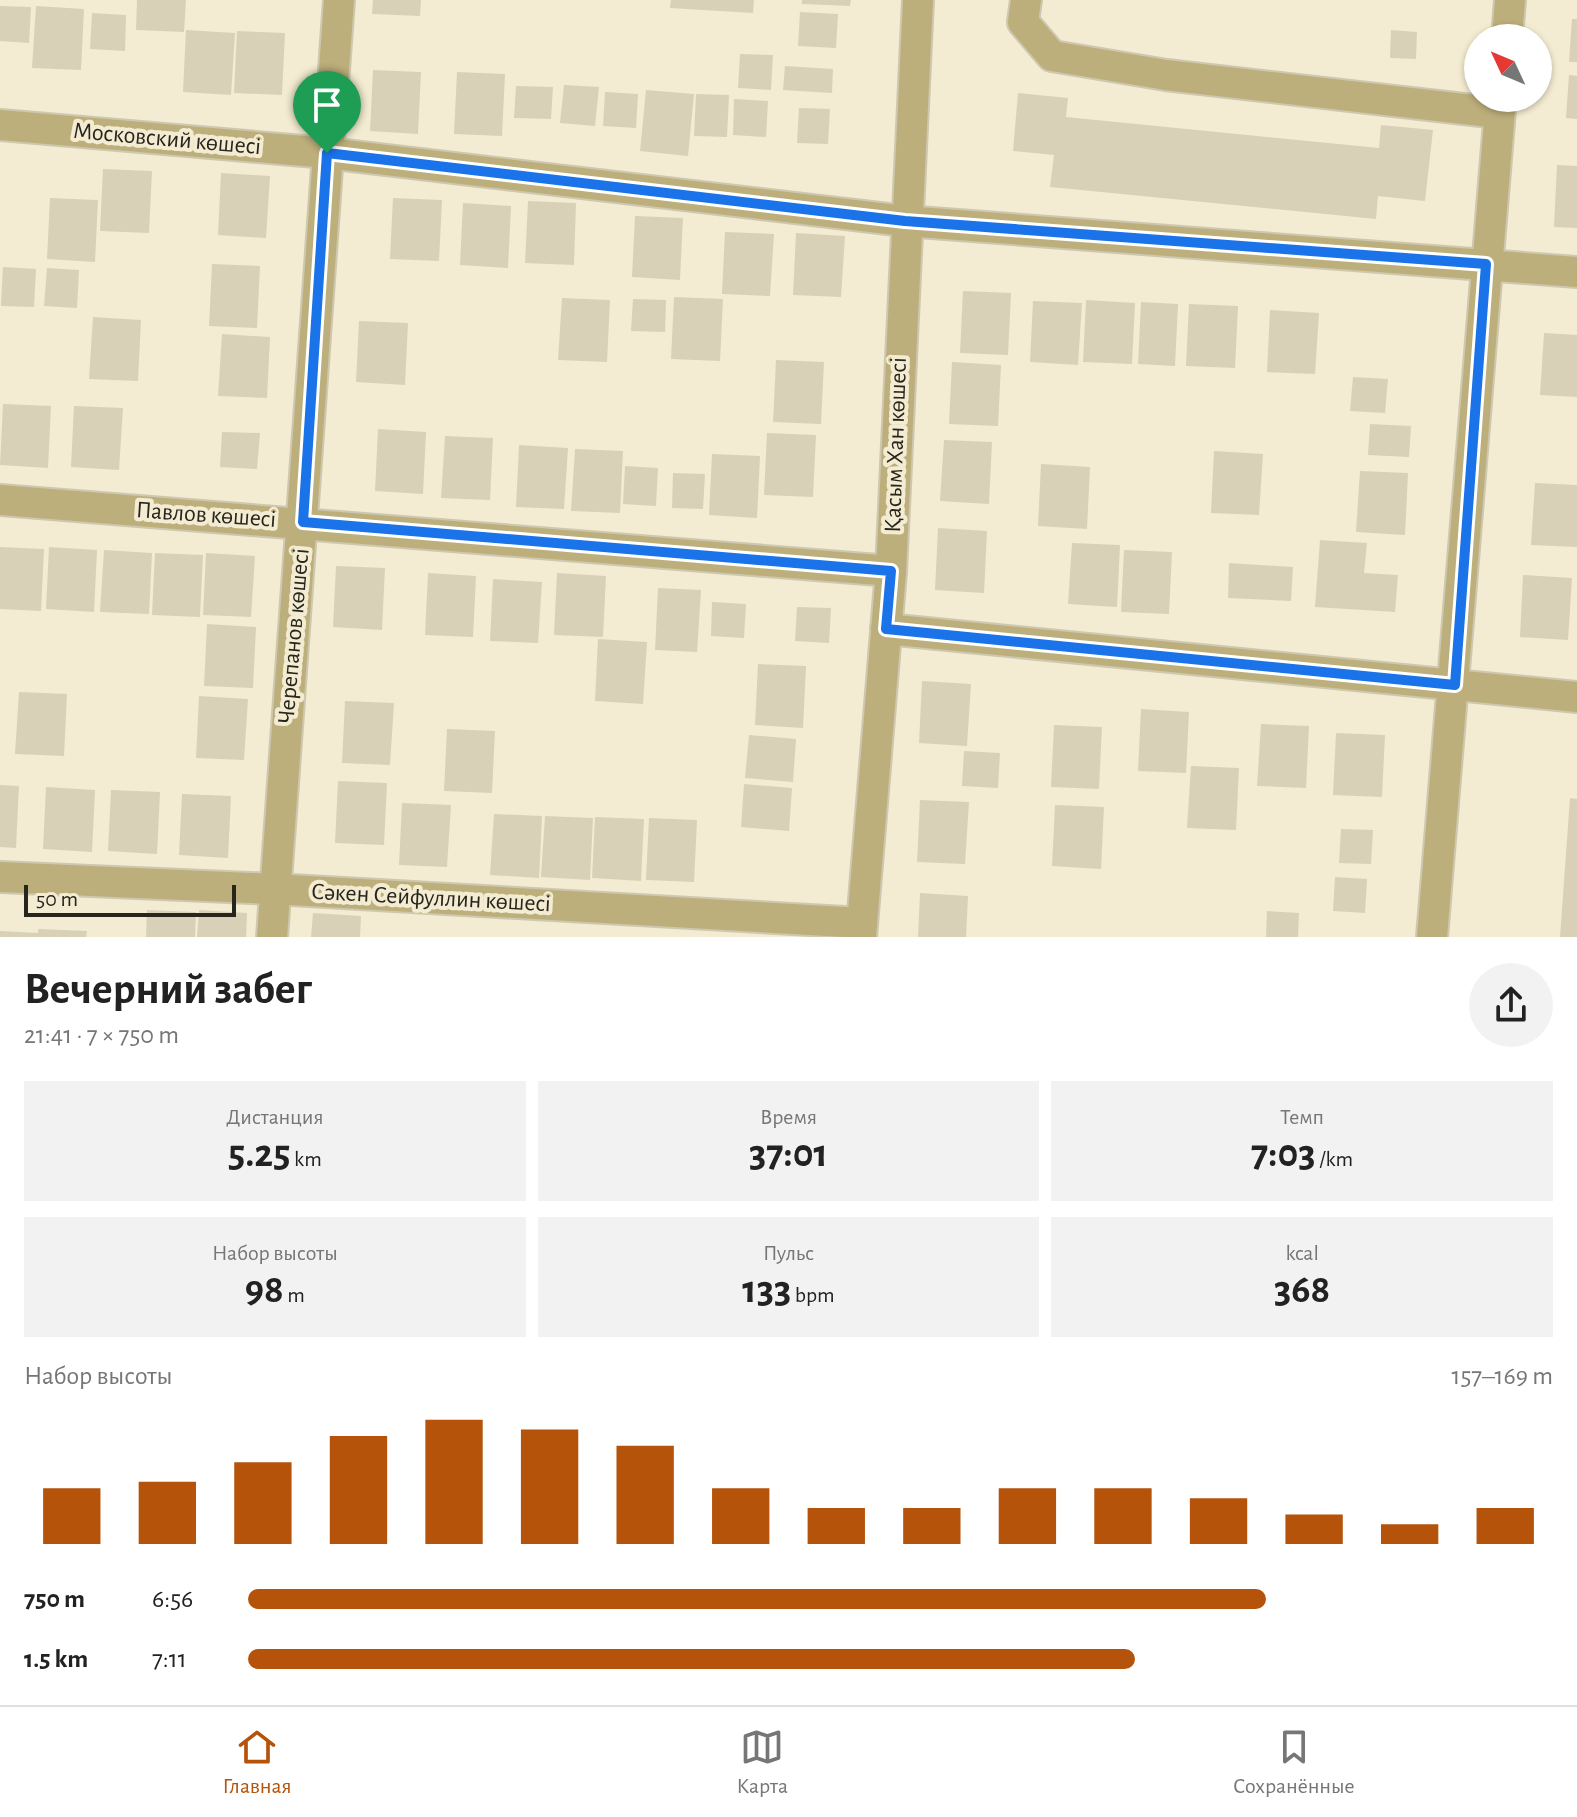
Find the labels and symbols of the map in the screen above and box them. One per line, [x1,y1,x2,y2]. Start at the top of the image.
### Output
north arrow [1464,24,1552,112]
pin [293,71,361,153]
street label: Московский көшесі [72,119,262,159]
street label: Қасым Хан көшесі [881,357,911,533]
street label: Павлов көшесі [135,498,277,532]
street label: Черепанов көшесі [274,547,314,725]
street label: Сәкен Сейфуллин көшесі [311,880,551,916]
scale bar [24,881,236,917]

